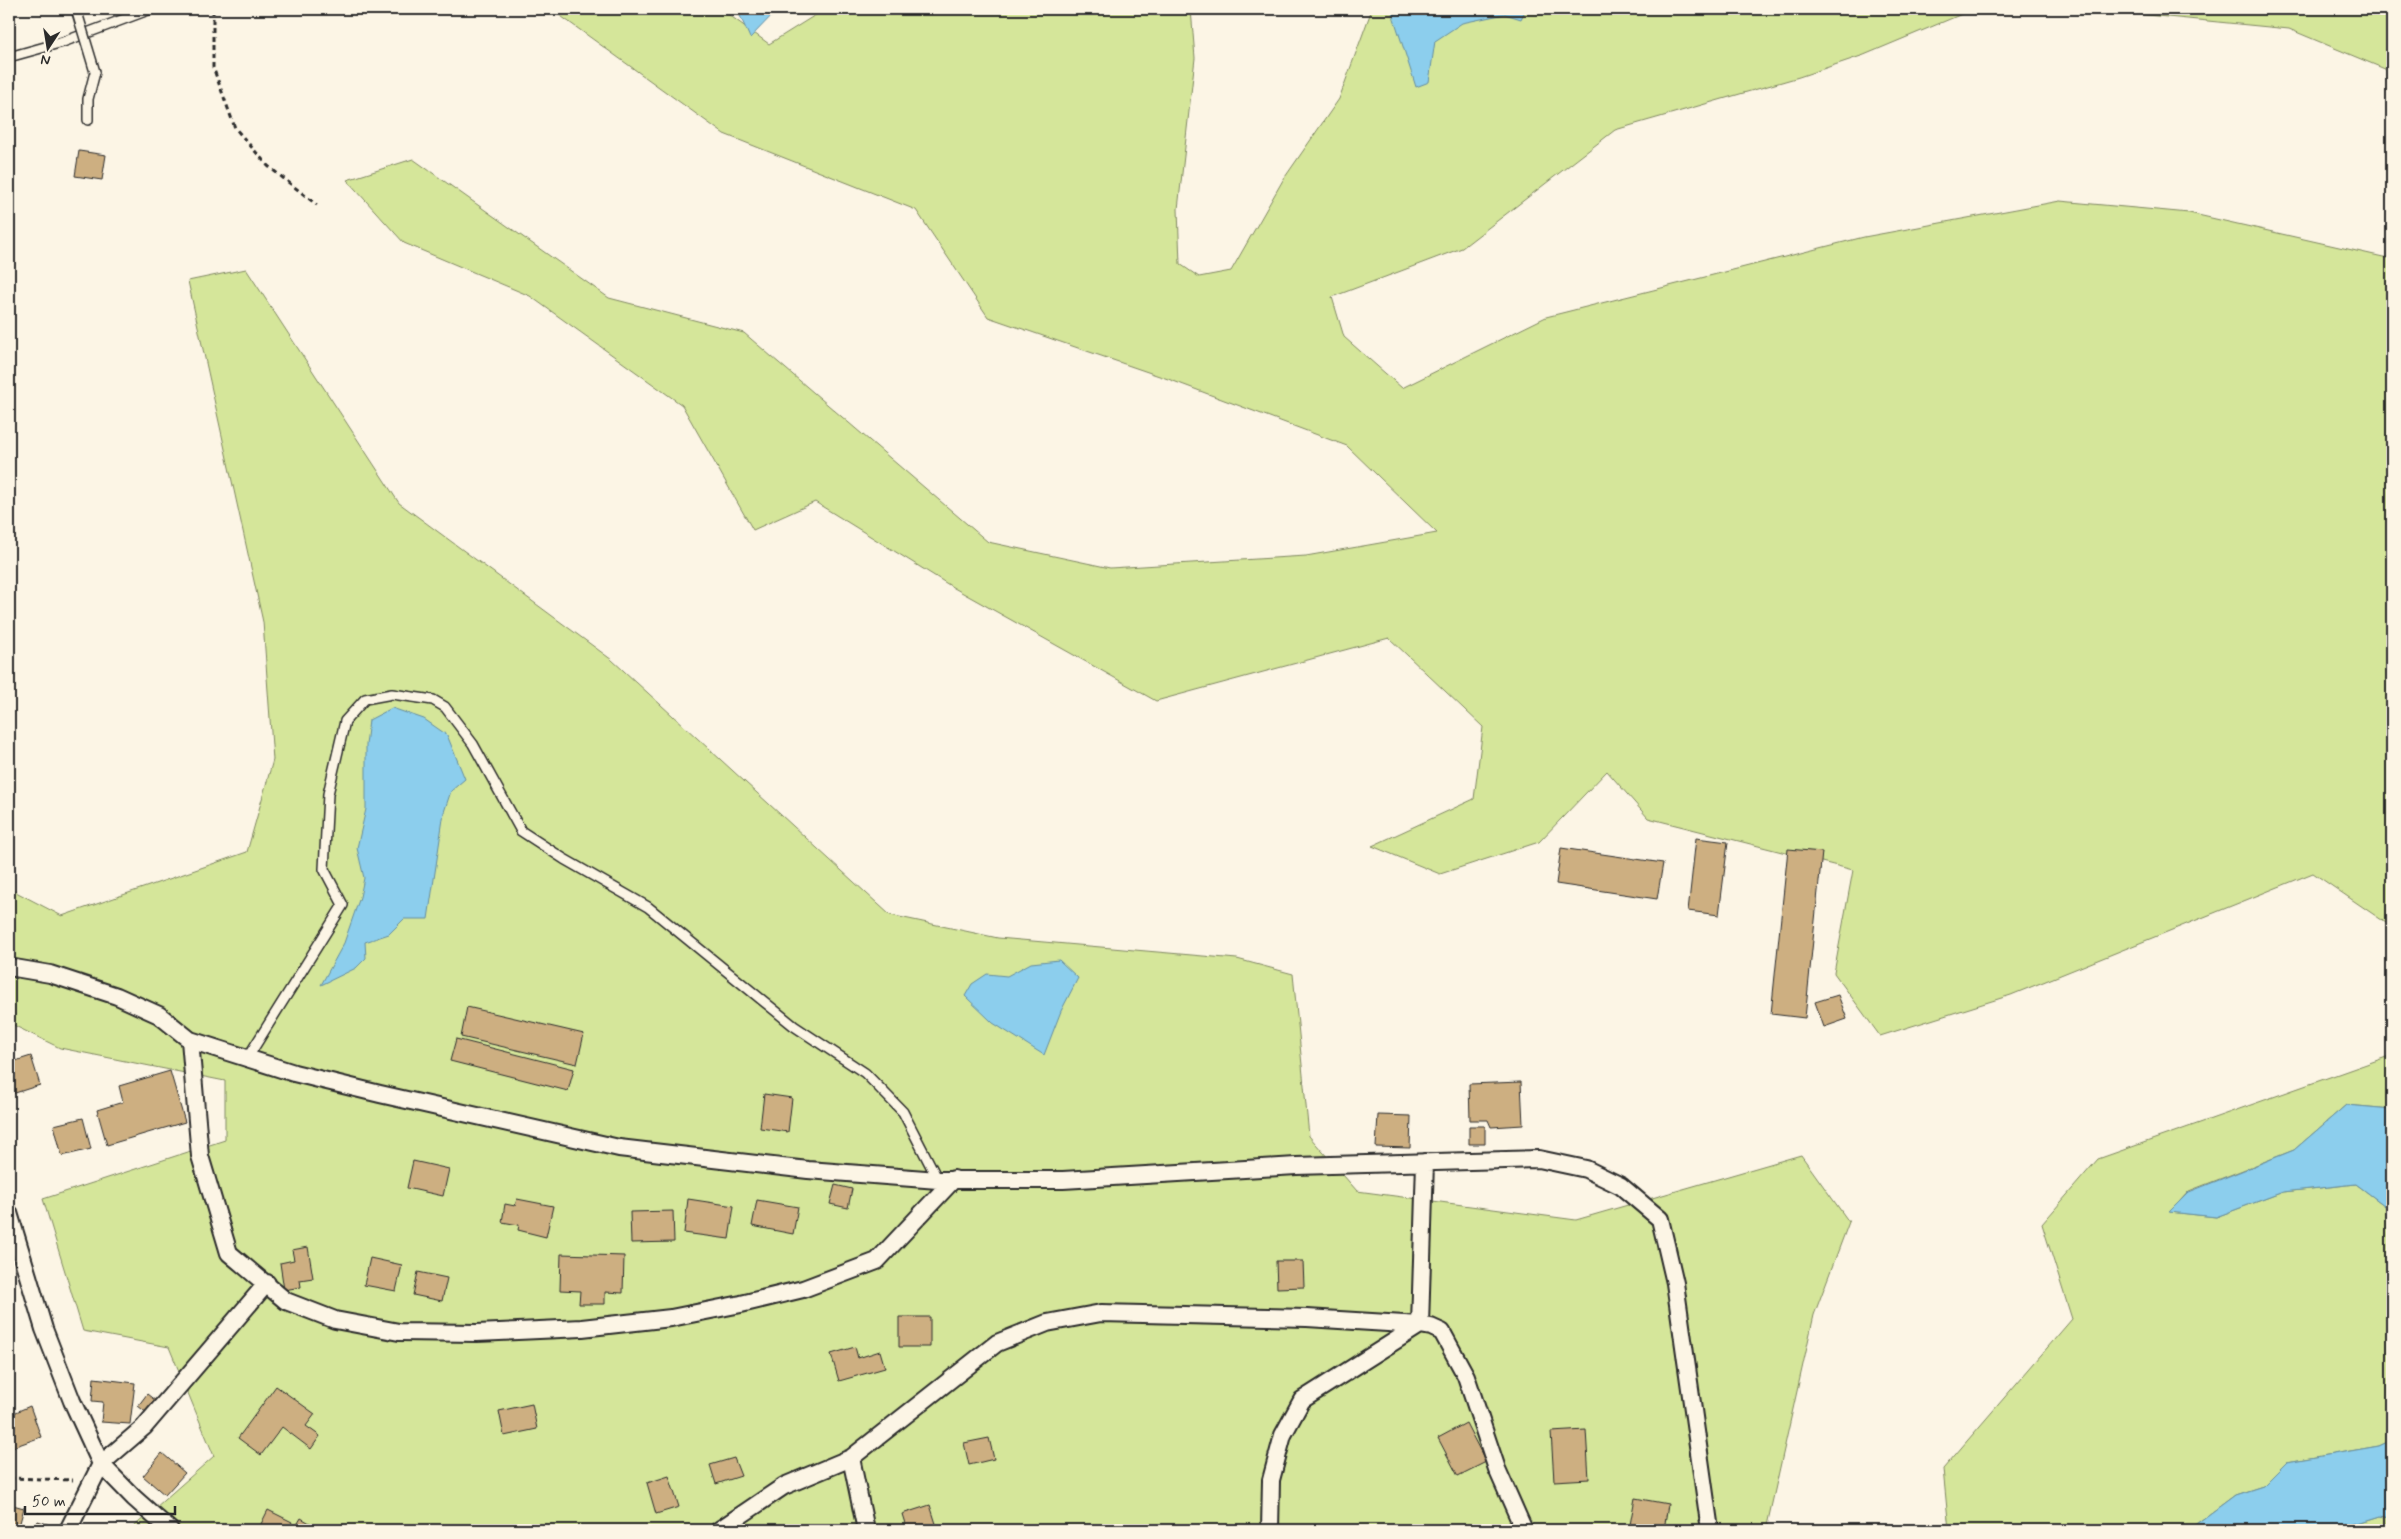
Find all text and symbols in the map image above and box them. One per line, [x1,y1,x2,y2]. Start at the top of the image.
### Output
north arrow [22,22,72,72]
text: N [39,50,52,70]
scale bar [25,1484,175,1516]
text: 50 m [32,1492,66,1512]

